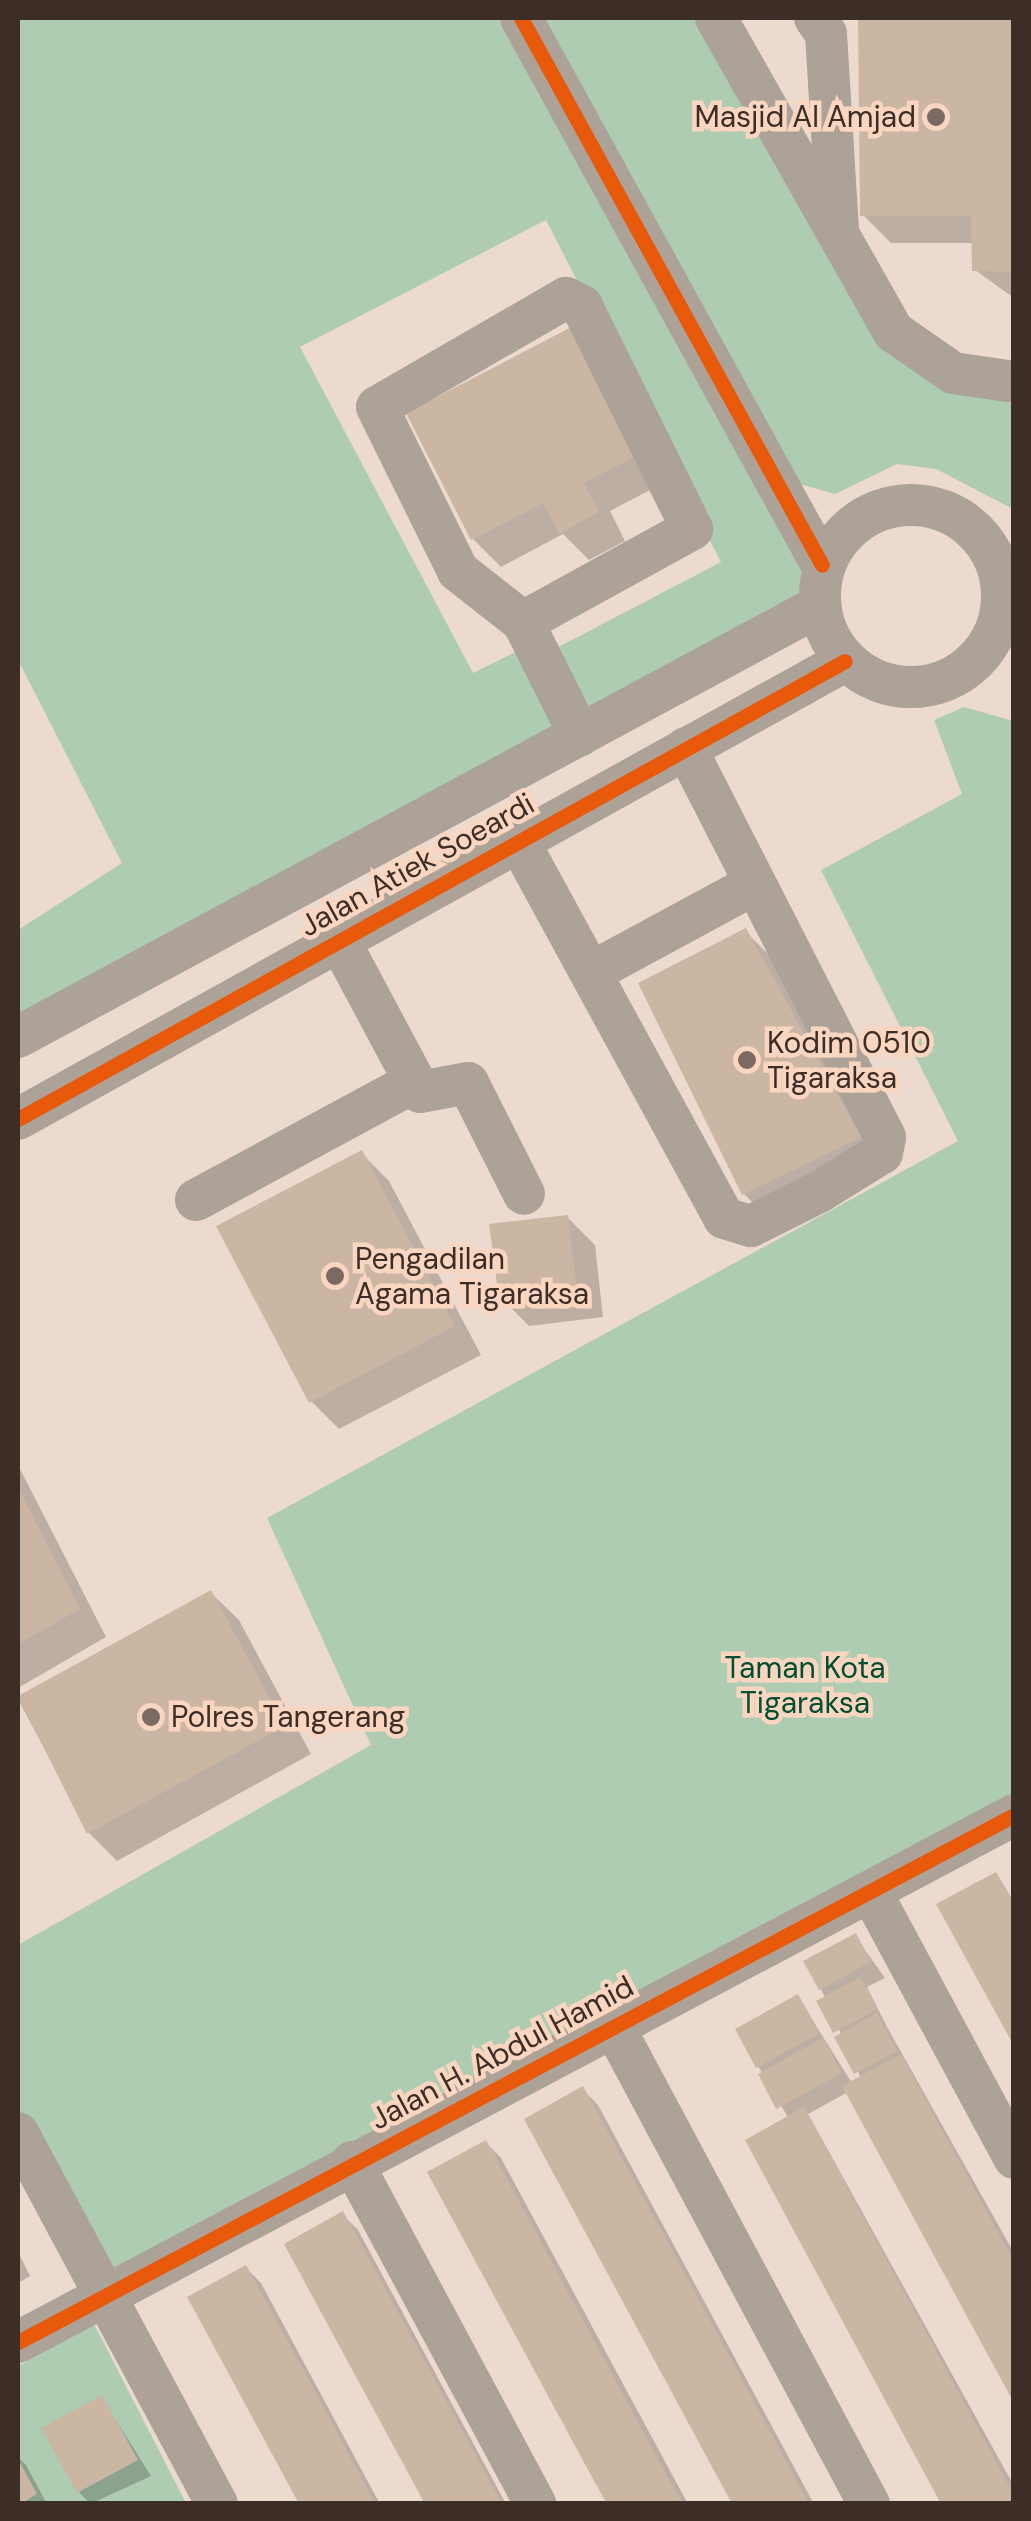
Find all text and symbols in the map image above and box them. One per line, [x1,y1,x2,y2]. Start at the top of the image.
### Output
place label: Masjid Al Amjad [694,99,916,135]
marker: Masjid Al Amjad [925,106,947,128]
street label: Jalan Atiek Soeardi [294,786,540,944]
place label: Kodim 0510 Tigaraksa [767,1025,931,1096]
marker: Kodim 0510 Tigaraksa [736,1049,758,1071]
place label: Pengadilan Agama Tigaraksa [355,1241,589,1312]
marker: Pengadilan Agama Tigaraksa [324,1265,346,1287]
park label: Taman Kota Tigaraksa [725,1650,885,1720]
place label: Polres Tangerang [171,1699,405,1735]
marker: Polres Tangerang [140,1706,162,1728]
street label: Jalan H. Abdul Hamid [364,1968,640,2138]

